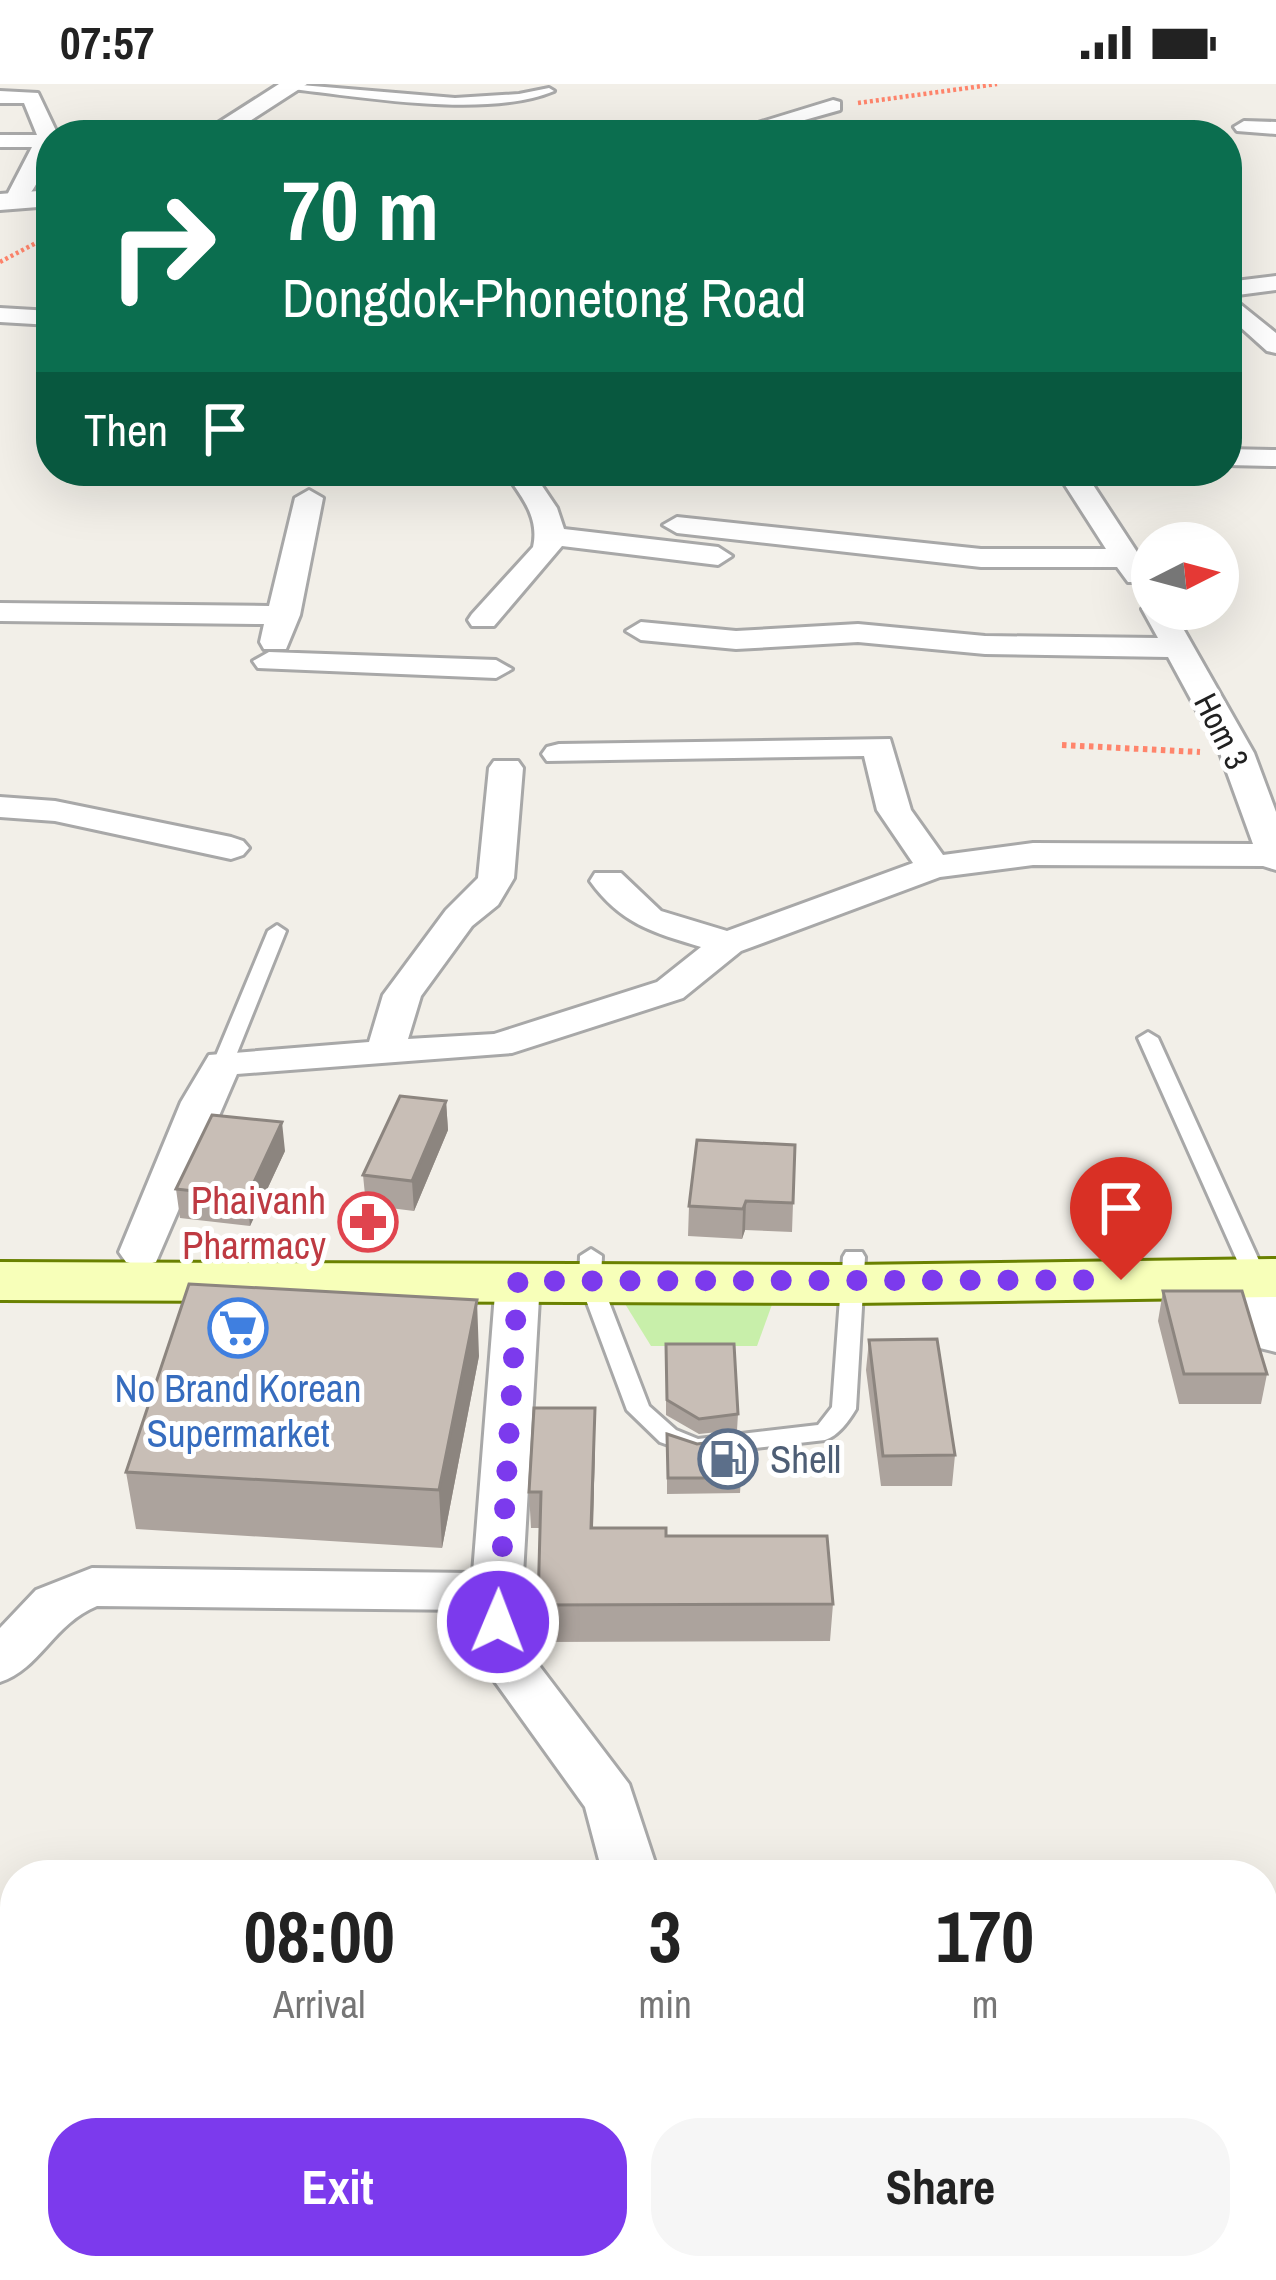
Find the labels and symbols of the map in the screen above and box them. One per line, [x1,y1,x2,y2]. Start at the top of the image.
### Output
north arrow [1131,522,1239,630]
street label: Hom 3 [1184,686,1260,776]
pin [1070,1157,1172,1280]
place label: Phaivanh Pharmacy [182,1174,326,1271]
pharmacy icon: Phaivanh Pharmacy [337,1191,399,1253]
supermarket icon: No Brand Korean Supermarket [207,1297,269,1359]
place label: No Brand Korean Supermarket [114,1362,362,1459]
fuel station icon: Shell [697,1428,759,1490]
place label: Shell [770,1433,841,1485]
position arrow [435,1559,561,1685]

